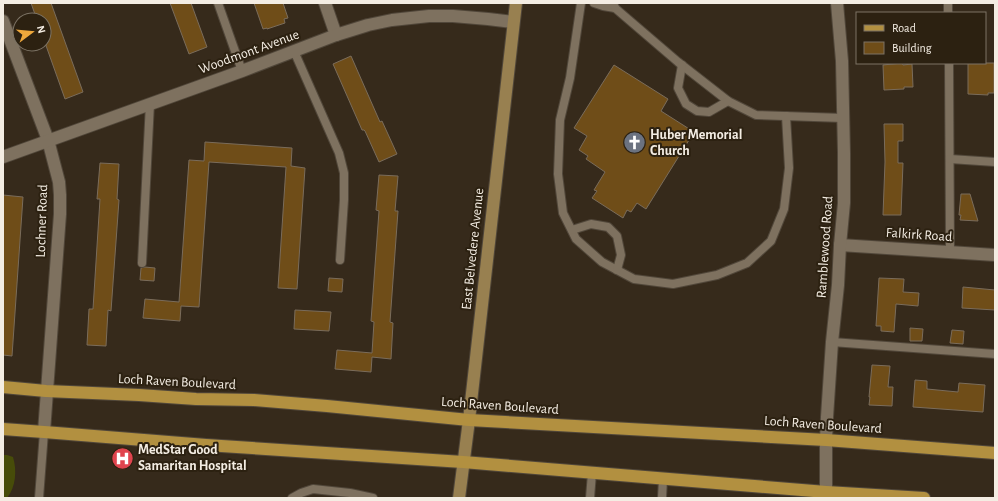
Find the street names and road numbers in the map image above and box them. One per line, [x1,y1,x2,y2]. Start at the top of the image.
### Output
street label: Woodmont Avenue [197,27,301,77]
street label: Lochner Road [34,184,50,258]
street label: East Belvedere Avenue [460,188,486,310]
street label: Ramblewood Road [814,195,836,299]
street label: Falkirk Road [885,226,953,244]
street label: Loch Raven Boulevard [118,372,236,392]
street label: Loch Raven Boulevard [441,395,559,417]
street label: Loch Raven Boulevard [764,414,882,436]

